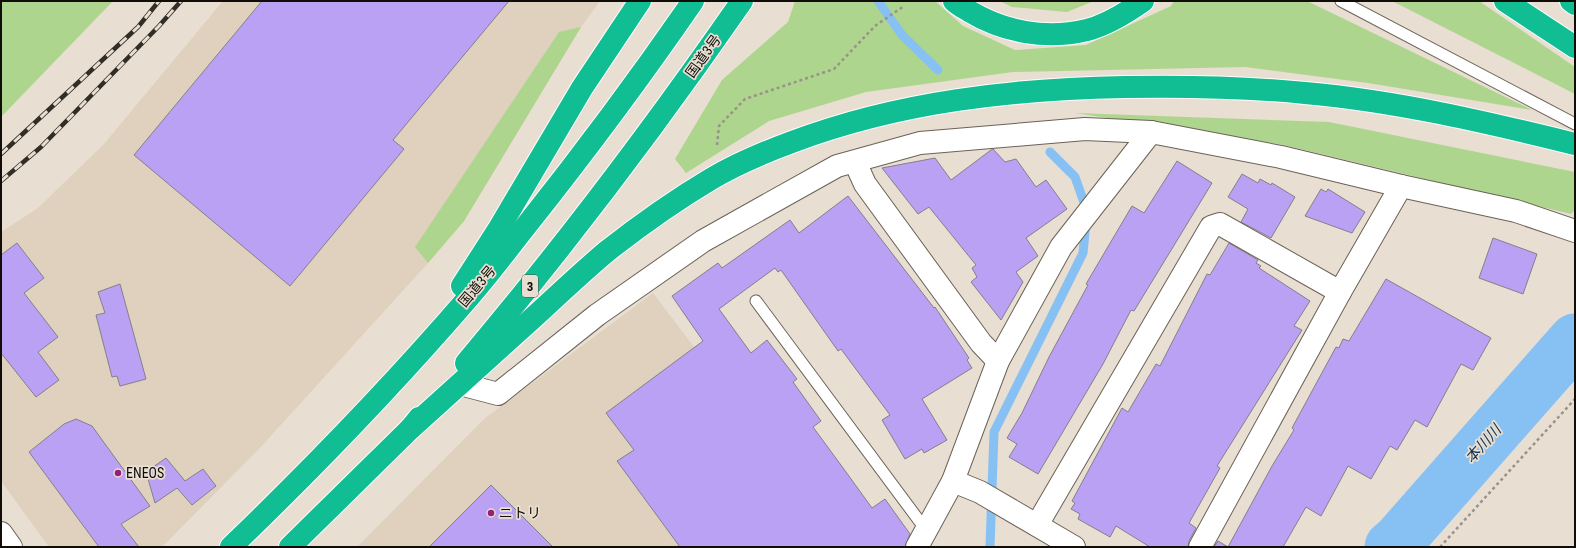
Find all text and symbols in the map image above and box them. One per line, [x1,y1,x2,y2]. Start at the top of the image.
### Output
street label: 国道3号 [682,32,724,80]
street label: 国道3号 [455,262,499,310]
road number: 3 [522,275,538,297]
water label: 本川川 [1461,420,1506,467]
place label: ENEOS [126,465,164,481]
marker: ENEOS [113,468,123,478]
place label: ニトリ [499,505,541,521]
marker: ニトリ [486,508,496,518]

